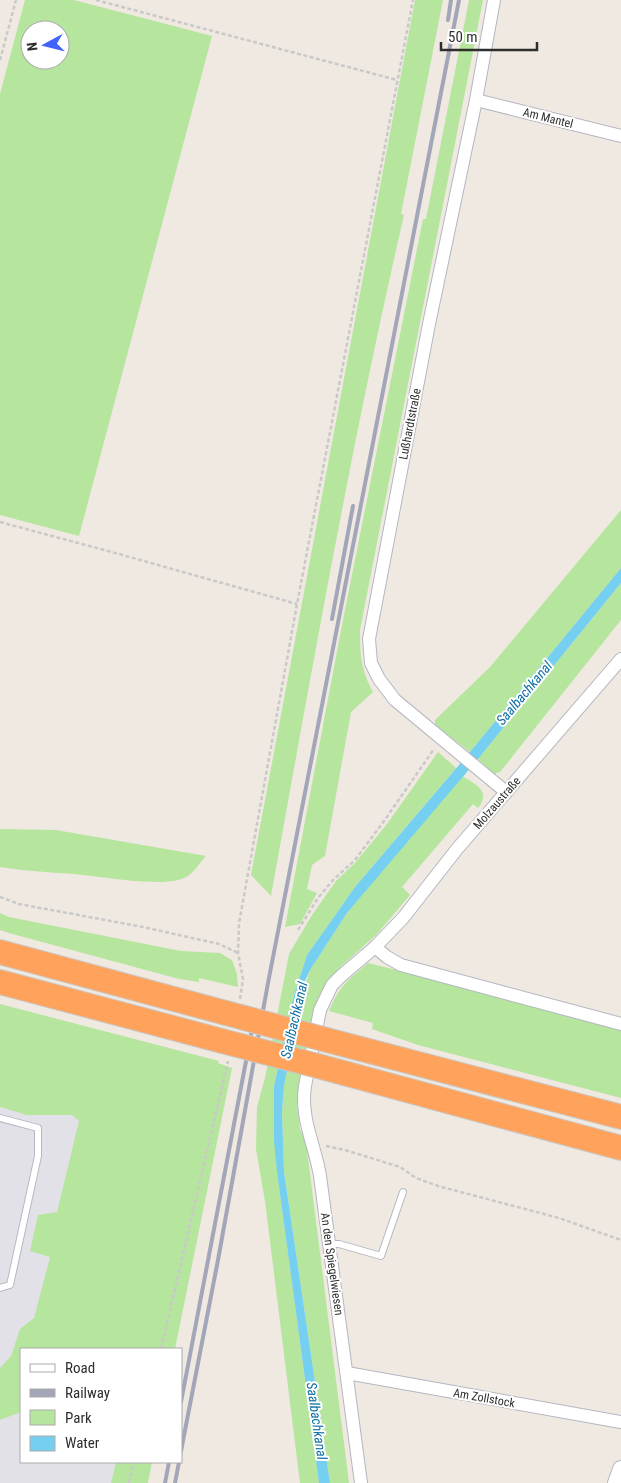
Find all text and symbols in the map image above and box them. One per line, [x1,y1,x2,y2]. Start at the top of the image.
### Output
north arrow [20,20,70,70]
scale bar [441,20,537,52]
text: 50 m [448,28,478,46]
text: N [24,41,41,52]
street label: Am Mantel [521,105,575,131]
street label: Lußhardtstraße [396,387,424,461]
water label: Saalbachkanal [493,657,556,728]
street label: Molzaustraße [470,774,524,832]
water label: Saalbachkanal [277,979,311,1060]
street label: An den Spiegelwiesen [318,1212,346,1316]
legend [20,1348,182,1463]
text: Road [65,1359,95,1377]
water label: Saalbachkanal [304,1381,330,1462]
text: Railway [65,1384,110,1402]
street label: Am Zollstock [452,1386,516,1410]
text: Park [65,1409,92,1427]
text: Water [65,1434,100,1452]

